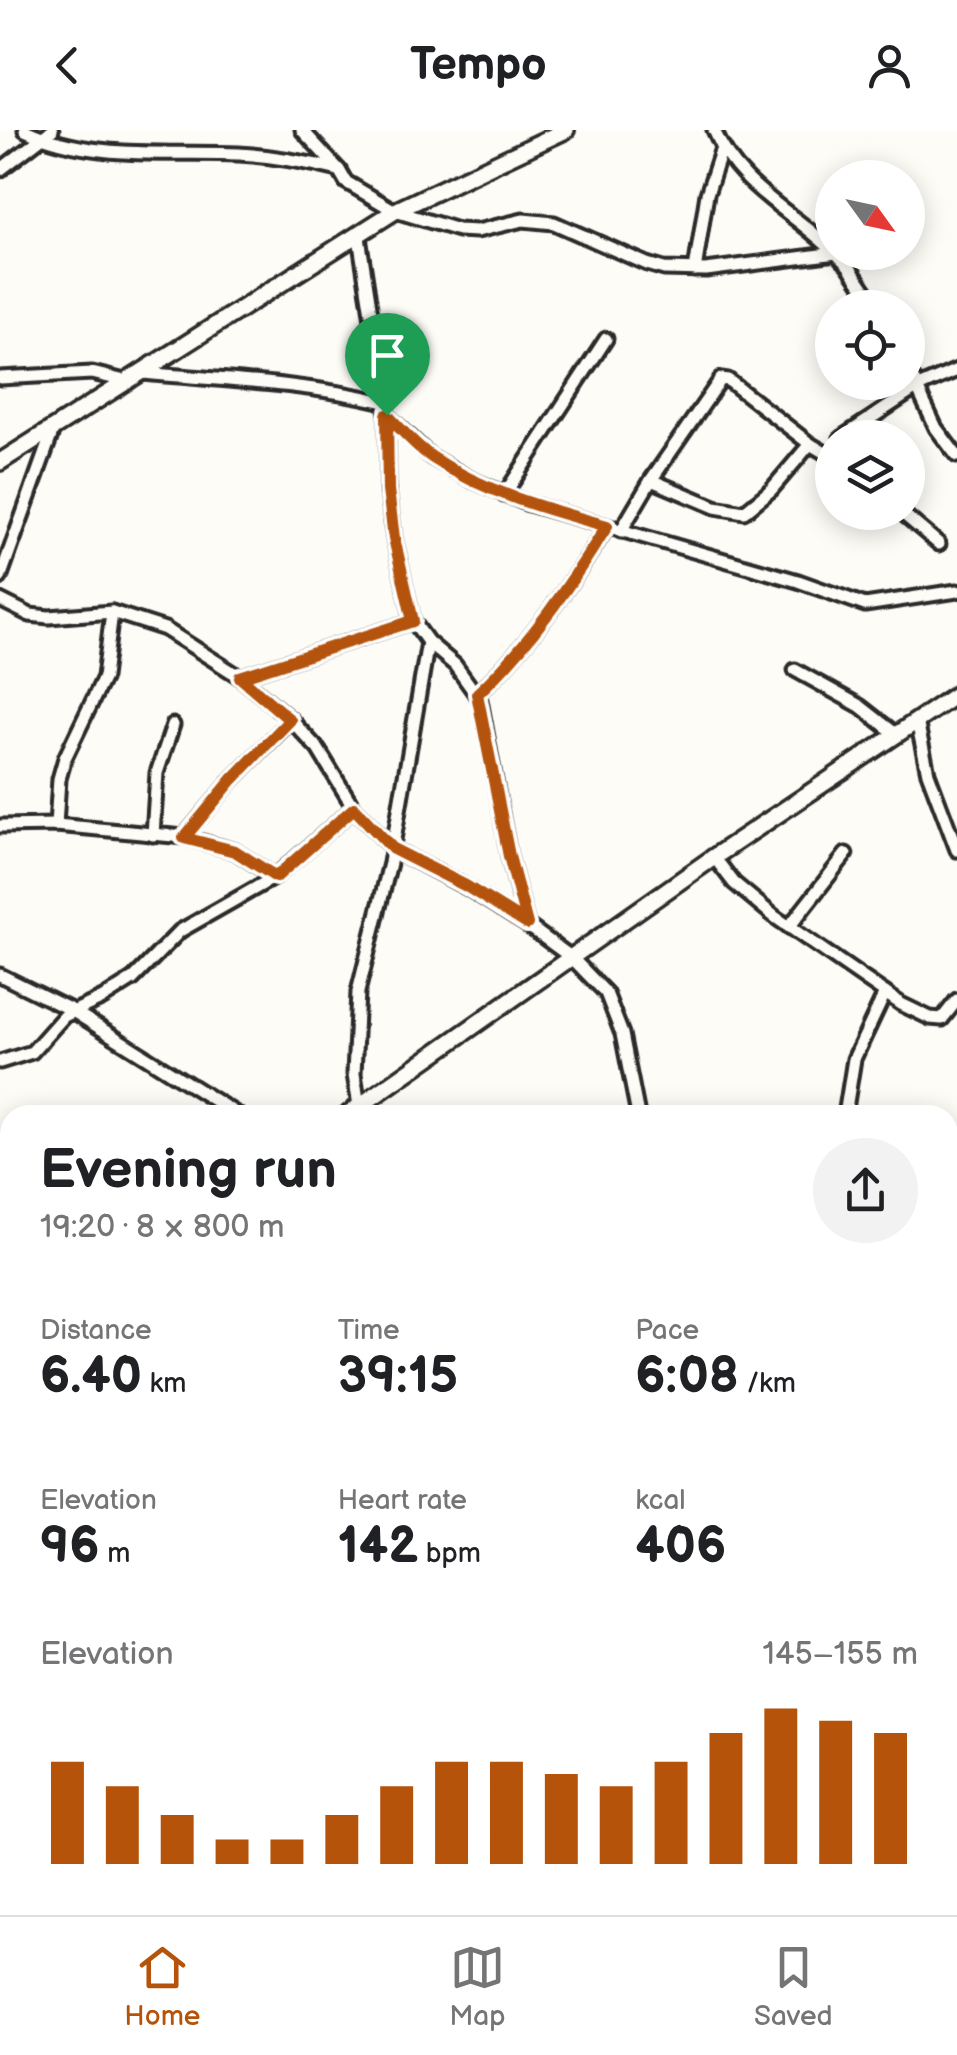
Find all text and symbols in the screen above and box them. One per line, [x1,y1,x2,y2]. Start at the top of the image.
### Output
icon: back [40,38,95,93]
text: Tempo [410,38,547,93]
icon: person [862,38,917,93]
north arrow [815,160,925,270]
map controls [815,160,925,530]
button: locate [815,290,925,400]
pin [345,313,430,416]
icon: arrive [360,328,415,383]
button: layers [815,420,925,530]
text: Evening run [40,1137,337,1204]
button: share [813,1138,918,1243]
text: 19:20 · 8 × 800 m [40,1208,284,1247]
text: Distance [40,1314,152,1347]
text: Time [338,1314,400,1347]
text: Pace [635,1314,699,1347]
text: 6.40 [40,1347,142,1407]
text: 39:15 [338,1347,458,1407]
text: 6:08 [635,1347,739,1407]
text: km [142,1367,186,1400]
text: /km [739,1367,796,1400]
text: Elevation [40,1484,157,1517]
text: Heart rate [338,1484,467,1517]
text: kcal [635,1484,686,1517]
text: 96 [40,1517,100,1577]
text: 142 [338,1517,418,1577]
text: 406 [635,1517,726,1577]
text: m [100,1537,130,1570]
text: bpm [418,1537,481,1570]
text: Elevation [40,1635,173,1674]
text: 145–155 m [763,1635,918,1674]
tab: Home [124,1940,200,2033]
tab: Map [449,1940,505,2033]
tab: Saved [754,1940,833,2033]

